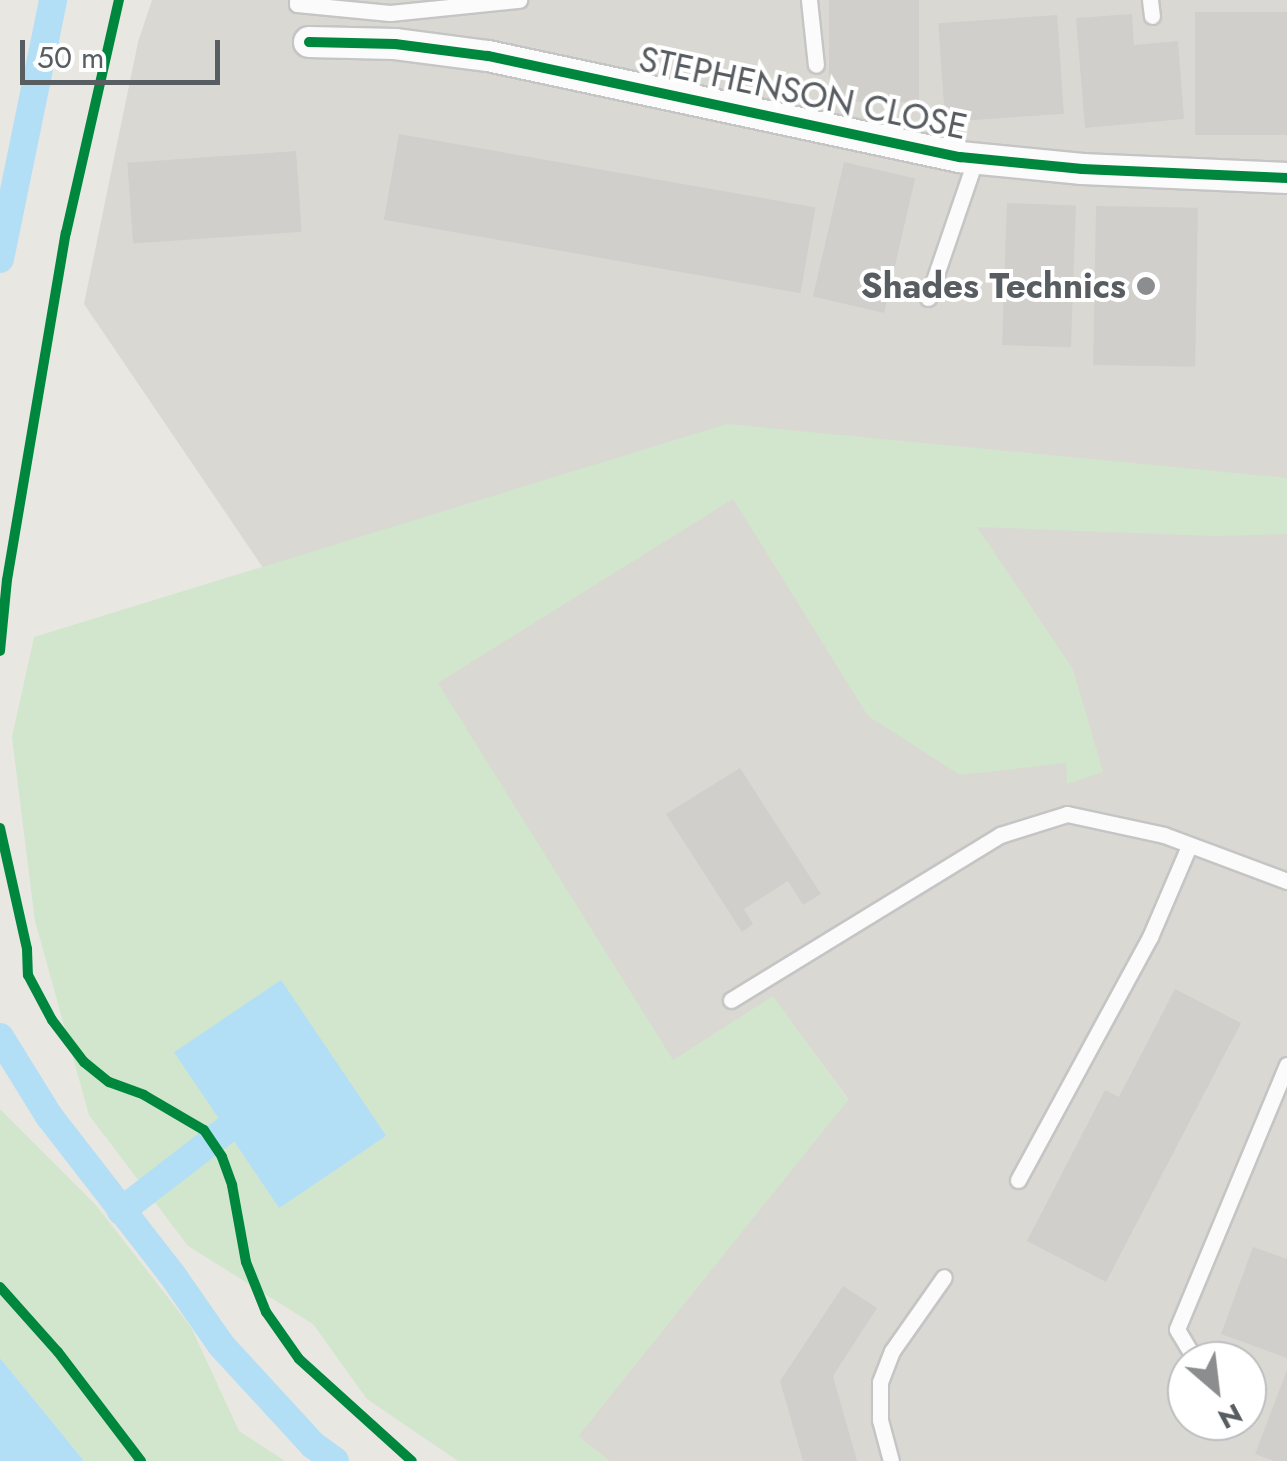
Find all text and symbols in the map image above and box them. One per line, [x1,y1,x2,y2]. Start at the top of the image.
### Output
scale bar [25,20,225,82]
text: 50 m [37,36,104,79]
street label: STEPHENSON CLOSE [635,38,971,148]
place label: Shades Technics [861,265,1126,307]
marker: Shades Technics [1135,275,1157,297]
north arrow [1167,1341,1267,1441]
text: N [1211,1393,1250,1439]

